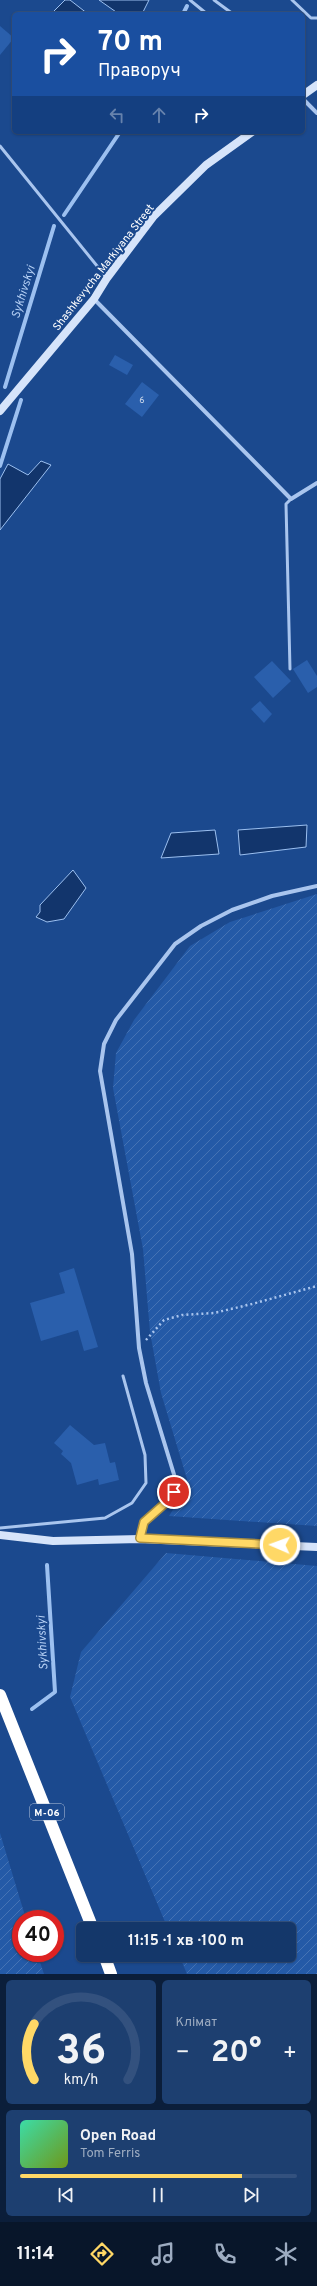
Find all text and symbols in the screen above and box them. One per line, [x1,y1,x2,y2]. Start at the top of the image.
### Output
text: 70 m [98,25,163,61]
icon: right [32,28,84,80]
text: Праворуч [98,60,181,83]
icon: left [106,104,128,126]
icon: ahead [148,104,170,126]
icon: right [190,104,212,126]
street label: Shashkevycha Markiyana Street [50,202,158,334]
water label: Sykhivskyi [8,263,40,321]
house number: 6 [139,395,145,406]
pin [157,1475,191,1509]
icon: arrive [163,1481,185,1503]
position arrow [259,1524,301,1566]
water label: Sykhivskyi [34,1614,52,1671]
road number: М-06 [30,1804,64,1820]
speed limit sign: 40 [12,1910,64,1962]
text: 11:15 · 1 хв · 100 m [128,1932,244,1951]
text: Клімат [176,2015,217,2031]
text: 36 [56,2026,106,2079]
text: 20° [211,2035,262,2072]
text: − [176,2040,190,2067]
text: + [283,2040,297,2067]
text: km/h [63,2071,98,2089]
text: Open Road [80,2127,156,2146]
text: Tom Ferris [80,2146,140,2162]
icon: previous [55,2184,77,2206]
icon: pause [147,2184,169,2206]
icon: next [240,2184,262,2206]
icon: directions [88,2240,116,2268]
icon: music [149,2240,177,2268]
icon: phone [211,2240,239,2268]
icon: climate [272,2240,300,2268]
text: 11:14 [17,2243,54,2266]

